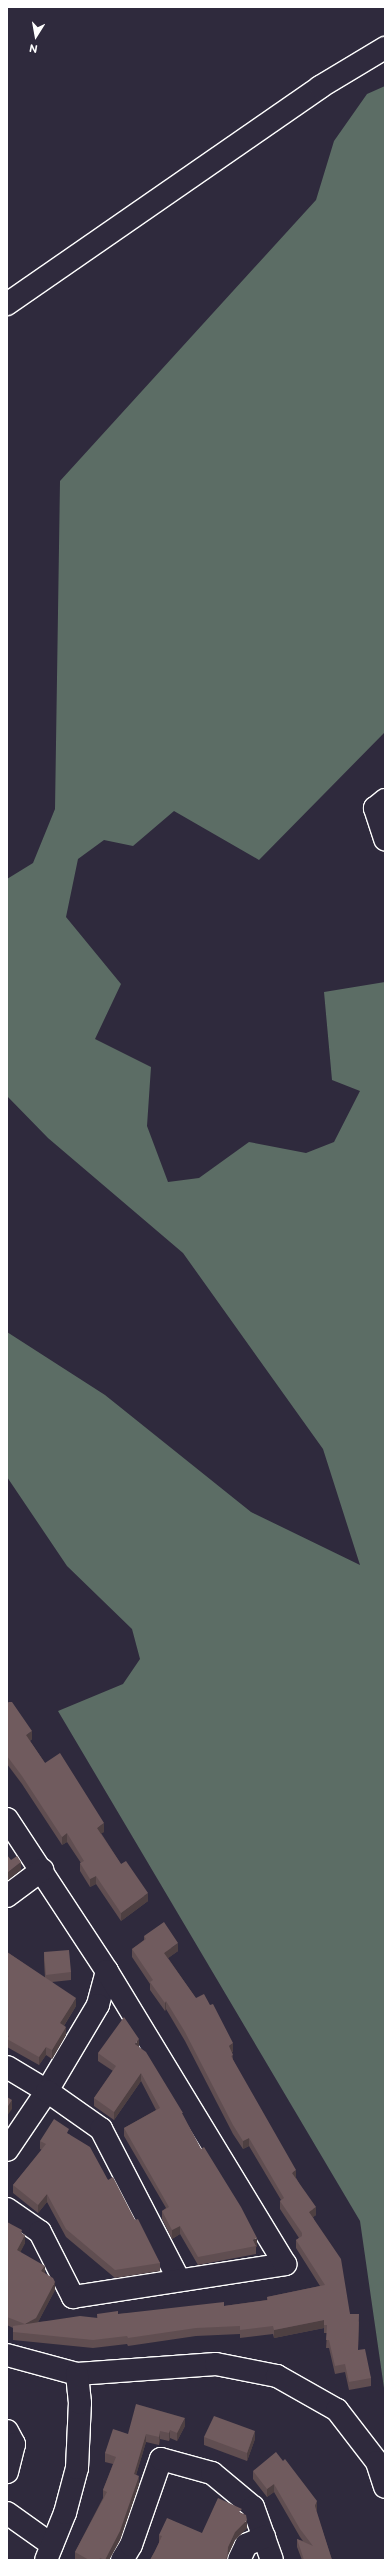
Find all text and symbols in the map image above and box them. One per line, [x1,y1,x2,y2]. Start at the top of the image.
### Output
north arrow [16,16,56,56]
text: N [28,41,39,55]

